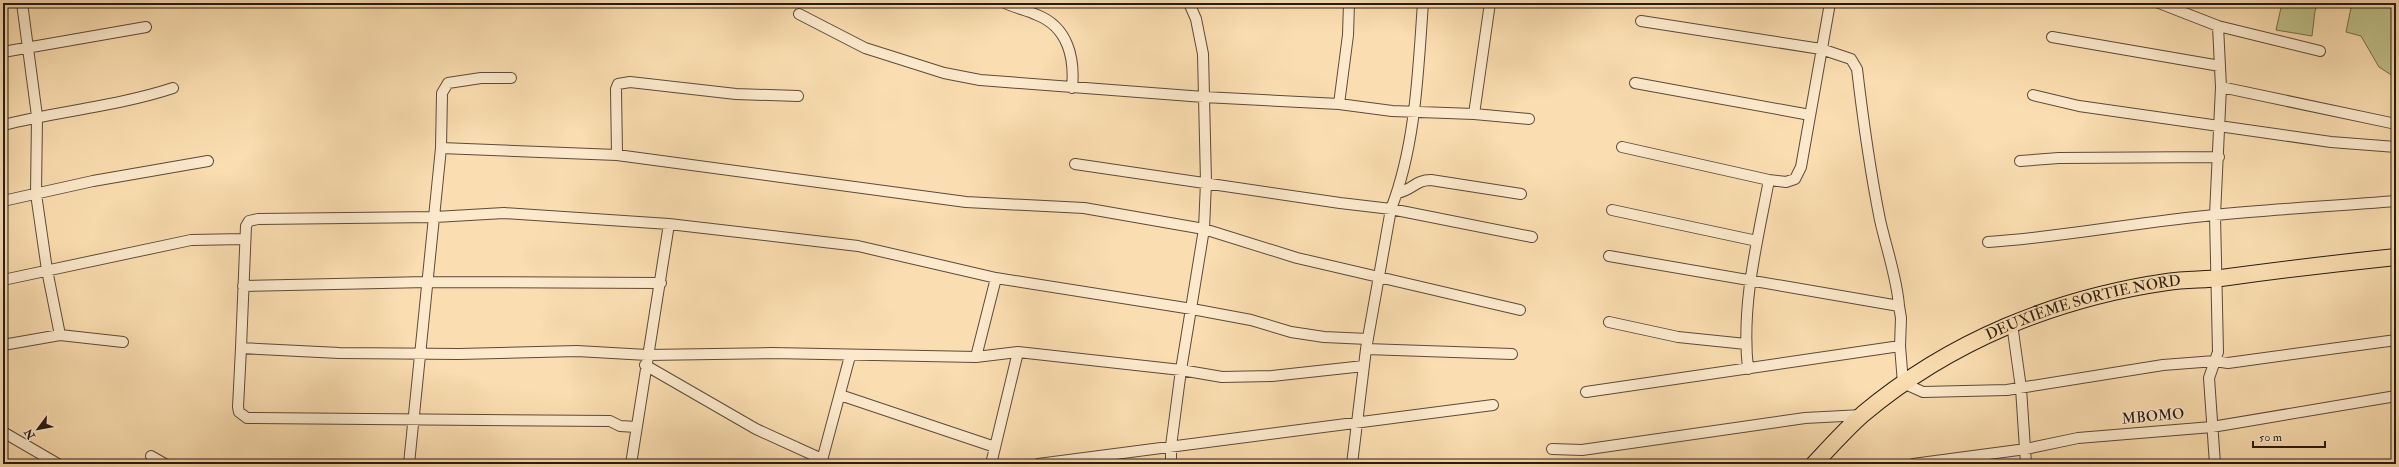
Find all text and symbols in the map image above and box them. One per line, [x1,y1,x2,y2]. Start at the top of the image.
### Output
street label: DEUXIÈME SORTIE NORD [1983,271,2182,345]
street label: MBOMO [2121,404,2185,429]
north arrow [18,409,58,449]
scale bar [2253,423,2325,449]
text: N [21,425,39,443]
text: 50 m [2259,430,2283,445]

